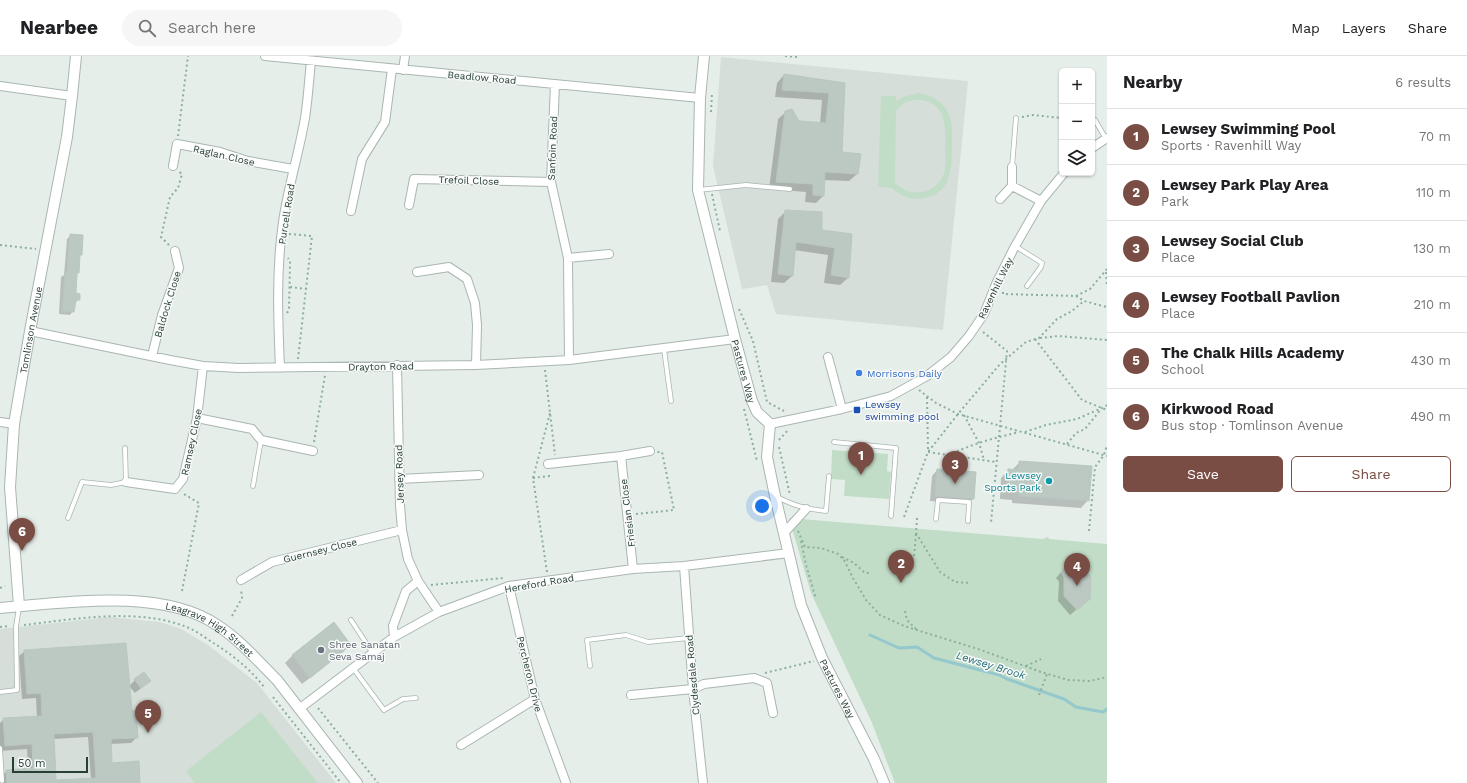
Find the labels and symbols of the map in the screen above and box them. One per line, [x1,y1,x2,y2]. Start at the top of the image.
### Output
street label: Beadlow Road [447,69,517,86]
street label: Sanfoin Road [546,116,559,180]
street label: Raglan Close [192,143,256,168]
street label: Trefoil Close [439,174,500,187]
street label: Purcell Road [276,183,297,245]
street label: Ravenhill Way [976,255,1015,321]
street label: Baldock Close [152,269,183,339]
street label: Tomlinson Avenue [18,285,44,374]
street label: Pastures Way [729,338,757,405]
street label: Drayton Road [348,360,414,373]
marker: Morrisons Daily [854,368,864,378]
place label: Morrisons Daily [867,368,943,379]
place label: Lewsey swimming pool [865,399,939,422]
marker: Lewsey swimming pool [852,405,862,415]
street label: Ramsey Close [179,408,204,476]
pin: 1 [848,442,874,475]
street label: Jersey Road [393,444,406,504]
pin: 3 [942,451,968,484]
place label: Lewsey Sports Park [984,470,1042,493]
marker: Lewsey Sports Park [1044,476,1054,486]
street label: Friesian Close [618,478,637,548]
your location [752,496,772,516]
pin: 6 [9,518,35,551]
street label: Guernsey Close [282,536,358,565]
pin: 2 [888,550,914,583]
pin: 4 [1064,553,1090,586]
street label: Hereford Road [503,572,575,595]
street label: Leagrave High Street [164,600,256,660]
street label: Clydesdale Road [684,634,701,716]
street label: Percheron Drive [515,635,544,713]
place label: Shree Sanatan Seva Samaj [329,639,400,662]
marker: Shree Sanatan Seva Samaj [316,645,326,655]
water label: Lewsey Brook [955,649,1028,682]
street label: Pastures Way [817,657,857,721]
pin: 5 [135,700,161,733]
scale bar [12,755,88,774]

